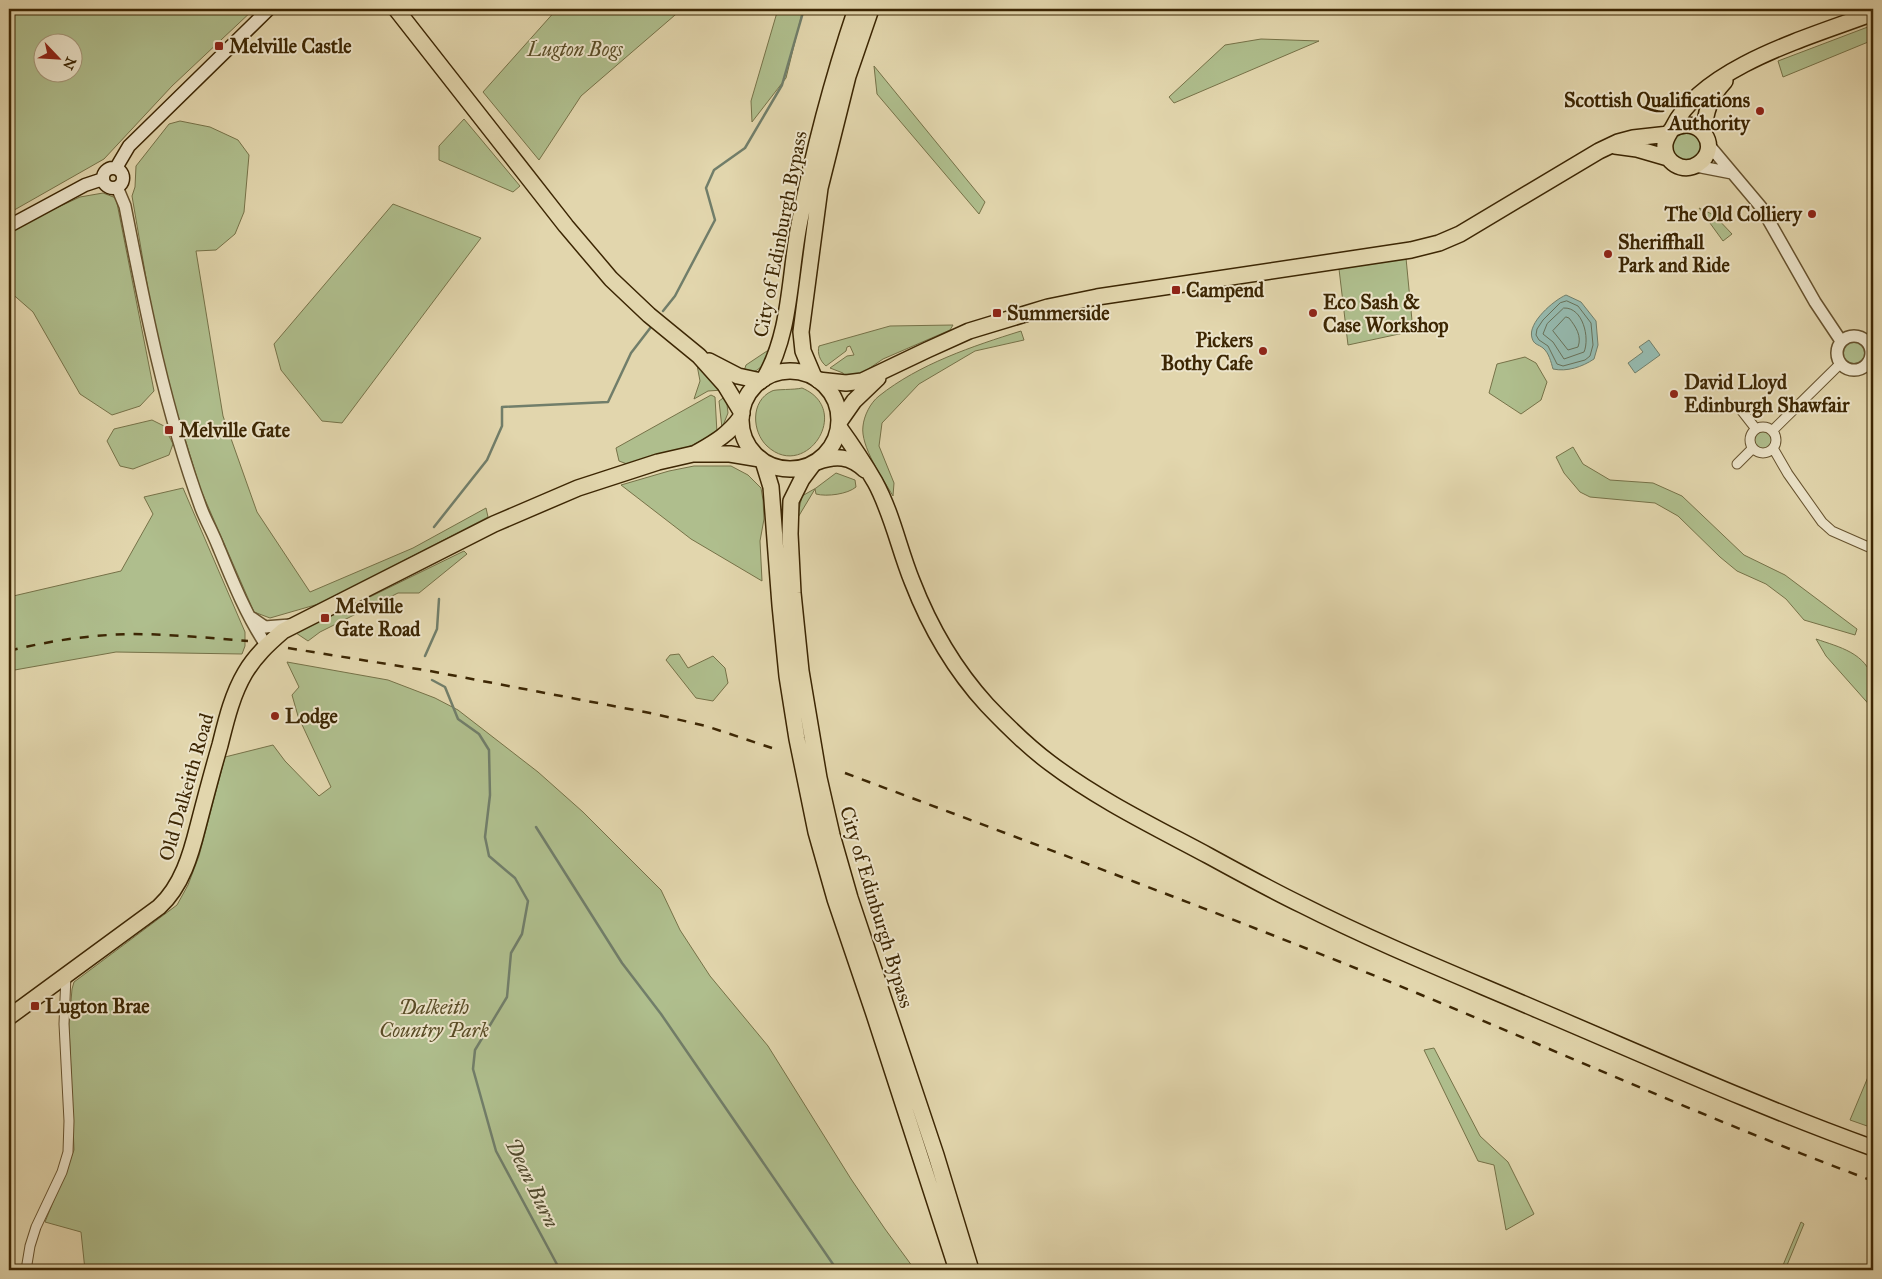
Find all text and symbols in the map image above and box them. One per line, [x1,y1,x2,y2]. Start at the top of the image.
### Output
north arrow [32,32,82,82]
place label: Melville Castle [229,34,352,58]
park label: Lugton Bogs [526,37,624,61]
marker: Melville Castle [213,40,225,52]
text: N [59,54,80,72]
place label: Scottish Qualifications Authority [1564,88,1752,136]
marker: Scottish Qualifications Authority [1754,105,1766,117]
street label: City of Edinburgh Bypass [748,129,813,339]
place label: The Old Colliery [1663,202,1804,227]
marker: The Old Colliery [1806,208,1818,220]
place label: Sheriffhall Park and Ride [1618,230,1731,277]
marker: Sheriffhall Park and Ride [1602,248,1614,260]
place label: Campend [1186,278,1265,303]
marker: Campend [1170,284,1182,296]
place label: Eco Sash & Case Workshop [1323,290,1449,338]
place label: Summerside [1007,301,1110,325]
marker: Summerside [991,307,1003,319]
marker: Eco Sash & Case Workshop [1307,307,1319,319]
place label: Pickers Bothy Cafe [1161,328,1254,376]
marker: Pickers Bothy Cafe [1257,345,1269,357]
place label: David Lloyd Edinburgh Shawfair [1684,370,1850,418]
marker: David Lloyd Edinburgh Shawfair [1668,388,1680,400]
place label: Melville Gate [179,418,291,442]
marker: Melville Gate [163,424,175,436]
place label: Melville Gate Road [335,594,421,641]
marker: Melville Gate Road [319,612,331,624]
place label: Lodge [285,704,338,729]
street label: Old Dalkeith Road [153,710,219,864]
marker: Lodge [269,710,281,722]
street label: City of Edinburgh Bypass [834,803,919,1011]
place label: Lugton Brae [45,994,150,1019]
park label: Dalkeith Country Park [379,995,489,1042]
marker: Lugton Brae [29,1000,41,1012]
water label: Dean Burn [499,1134,565,1232]

